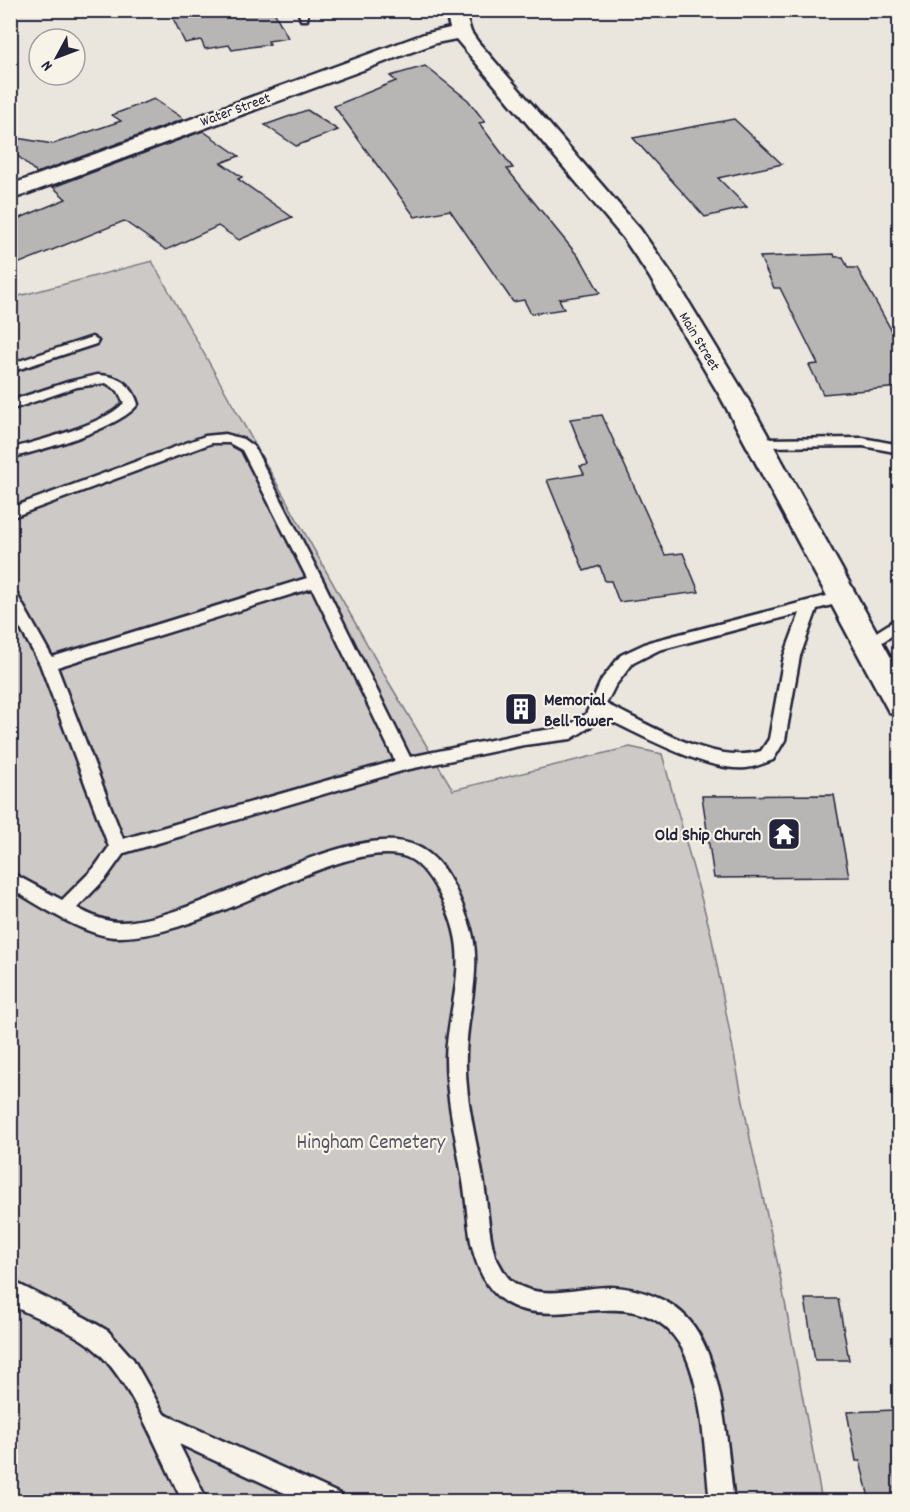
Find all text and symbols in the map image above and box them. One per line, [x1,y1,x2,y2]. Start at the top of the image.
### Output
north arrow [27,27,87,87]
text: N [36,55,59,76]
street label: Water Street [198,88,274,134]
street label: Main Street [672,308,725,376]
place label: Memorial Bell Tower [544,689,613,735]
building icon: Memorial Bell Tower [503,691,539,727]
temple icon: Old Ship Church [766,816,802,852]
place label: Old Ship Church [655,824,761,849]
park label: Hingham Cemetery [297,1129,446,1159]

